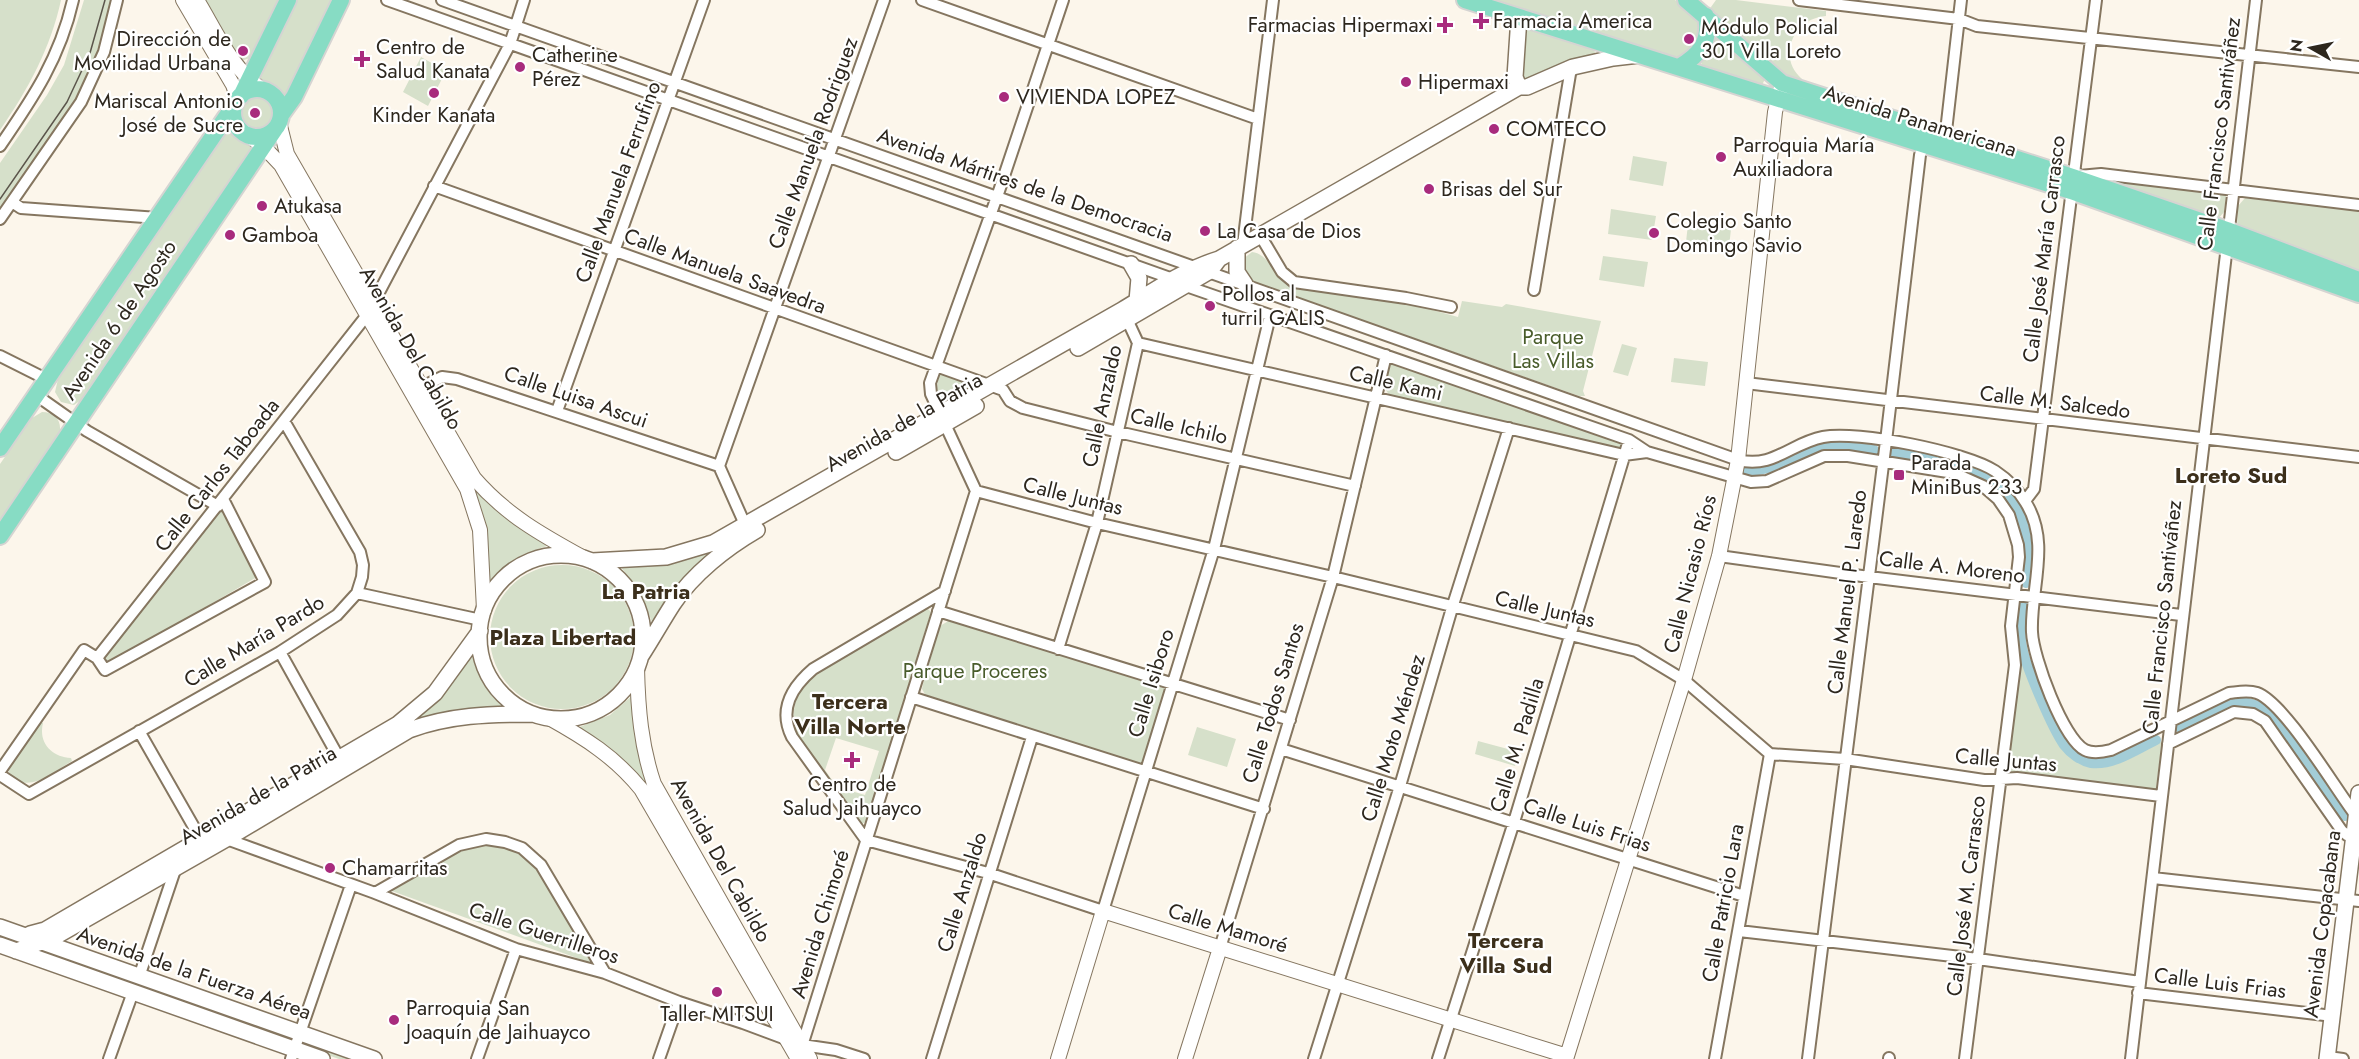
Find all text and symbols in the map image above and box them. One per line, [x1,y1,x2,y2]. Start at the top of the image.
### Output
place label: Farmacia America [1493,6,1652,36]
place label: Farmacias Hipermaxi [1248,10,1433,40]
place label: Módulo Policial 301 Villa Loreto [1701,12,1841,66]
marker: Farmacia America [1474,14,1488,28]
street label: Calle Francisco Santiváñez [2190,15,2248,253]
marker: Farmacias Hipermaxi [1438,18,1452,32]
north arrow [2281,18,2341,78]
place label: Dirección de Movilidad Urbana [74,24,231,78]
place label: Centro de Salud Kanata [376,32,490,86]
marker: Módulo Policial 301 Villa Loreto [1682,32,1696,46]
street label: Calle Manuela Rodriguez [761,33,865,253]
text: N [2284,38,2309,54]
place label: Catherine Pérez [532,40,618,94]
marker: Dirección de Movilidad Urbana [236,44,250,58]
marker: Centro de Salud Kanata [353,50,371,68]
marker: Catherine Pérez [513,60,527,74]
place label: Hipermaxi [1418,67,1509,97]
marker: Hipermaxi [1399,75,1413,89]
street label: Calle Manuela Ferrufino [568,77,668,287]
street label: Avenida Panamericana [1820,77,2020,165]
place label: VIVIENDA LOPEZ [1016,82,1176,112]
place label: Mariscal Antonio José de Sucre [94,86,243,140]
marker: Kinder Kanata [427,86,441,100]
marker: VIVIENDA LOPEZ [997,90,1011,104]
place label: Kinder Kanata [373,100,495,130]
marker: Mariscal Antonio José de Sucre [248,106,262,120]
place label: COMTECO [1506,114,1606,144]
street label: Avenida Mártires de la Democracia [873,120,1177,250]
marker: COMTECO [1487,122,1501,136]
place label: Parroquia María Auxiliadora [1733,130,1874,184]
street label: Calle José María Carrasco [2015,134,2073,364]
marker: Parroquia María Auxiliadora [1714,150,1728,164]
place label: Brisas del Sur [1441,174,1563,204]
marker: Brisas del Sur [1422,182,1436,196]
place label: Atukasa [274,191,342,221]
marker: Atukasa [255,199,269,213]
place label: Colegio Santo Domingo Savio [1666,206,1802,260]
place label: La Casa de Dios [1217,216,1361,246]
place label: Gamboa [242,220,318,250]
street label: Calle Manuela Saavedra [620,220,830,322]
marker: La Casa de Dios [1198,224,1212,238]
marker: Colegio Santo Domingo Savio [1647,226,1661,240]
marker: Gamboa [223,228,237,242]
street label: Avenida 6 de Agosto [54,234,184,406]
street label: Avenida Del Cabildo [352,261,470,435]
place label: Pollos al turril GALIS [1222,279,1325,333]
marker: Pollos al turril GALIS [1203,299,1217,313]
park label: Parque Las Villas [1512,322,1594,376]
street label: Calle Anzaldo [1074,342,1130,470]
street label: Calle Luisa Ascui [500,358,652,436]
street label: Calle Kami [1346,358,1446,408]
street label: Avenida de la Patria [820,365,988,479]
street label: Calle M. Salcedo [1978,378,2132,426]
street label: Calle Carlos Taboada [147,392,287,558]
street label: Calle Ichilo [1127,400,1231,452]
place label: Parada MiniBus 233 [1911,448,2022,502]
district label: Loreto Sud [2175,459,2287,491]
marker: Parada MiniBus 233 [1892,468,1906,482]
street label: Calle Juntas [1020,469,1126,523]
street label: Calle Manuel P. Laredo [1820,488,1874,696]
street label: Calle Nicasio Ríos [1656,492,1724,656]
street label: Calle Francisco Santiváñez [2135,498,2189,736]
street label: Calle A. Moreno [1877,543,2027,591]
district label: La Patria [602,575,690,607]
street label: Calle Juntas [1492,583,1598,635]
street label: Calle María Pardo [178,587,330,695]
street label: Calle Todos Santos [1234,619,1312,787]
district label: Plaza Libertad [490,621,636,653]
street label: Calle Isiboro [1120,625,1182,741]
street label: Calle Moto Méndez [1353,650,1433,825]
park label: Parque Proceres [903,656,1047,686]
street label: Calle M. Padilla [1482,674,1552,816]
district label: Tercera Villa Norte [793,685,906,742]
street label: Avenida de la Patria [174,738,342,852]
street label: Calle Juntas [1954,741,2058,779]
marker: Centro de Salud Jaihuayco [843,751,861,769]
place label: Centro de Salud Jaihuayco [783,769,921,823]
street label: Avenida Del Cabildo [663,772,779,948]
street label: Calle Luis Frias [1519,790,1655,860]
street label: Calle José M. Carrasco [1939,794,1993,998]
street label: Calle Patricio Lara [1694,822,1752,984]
street label: Calle Anzaldo [930,828,994,956]
street label: Avenida Copacabana [2296,829,2348,1019]
street label: Avenida Chimoré [783,846,857,1002]
place label: Chamarritas [342,853,447,883]
marker: Chamarritas [323,861,337,875]
street label: Calle Guerrilleros [465,895,623,971]
street label: Calle Mamoré [1164,896,1292,961]
street label: Avenida de la Fuerza Aérea [73,919,315,1027]
district label: Tercera Villa Sud [1459,924,1552,981]
street label: Calle Luis Frias [2152,960,2288,1006]
marker: Taller MITSUI [710,985,724,999]
place label: Parroquia San Joaquín de Jaihuayco [403,993,591,1047]
place label: Taller MITSUI [660,999,774,1029]
marker: Parroquia San Joaquín de Jaihuayco [387,1013,401,1027]

